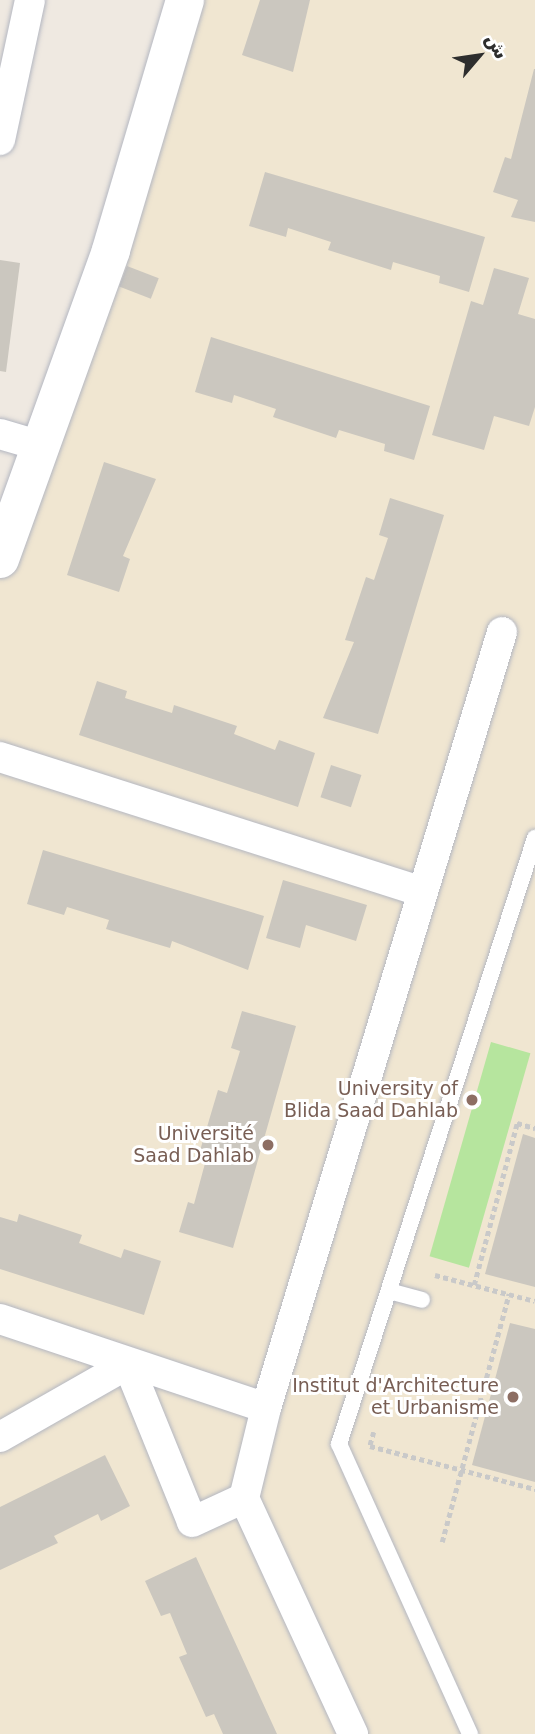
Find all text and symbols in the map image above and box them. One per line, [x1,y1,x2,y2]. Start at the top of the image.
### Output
north arrow [444,21,514,91]
text: ش [481,29,513,63]
place label: University of Blida Saad Dahlab [284,1078,458,1122]
marker: University of Blida Saad Dahlab [464,1092,480,1108]
place label: Université Saad Dahlab [133,1123,254,1167]
marker: Université Saad Dahlab [260,1137,276,1153]
place label: Institut d'Architecture et Urbanisme [292,1375,499,1419]
marker: Institut d'Architecture et Urbanisme [505,1389,521,1405]

